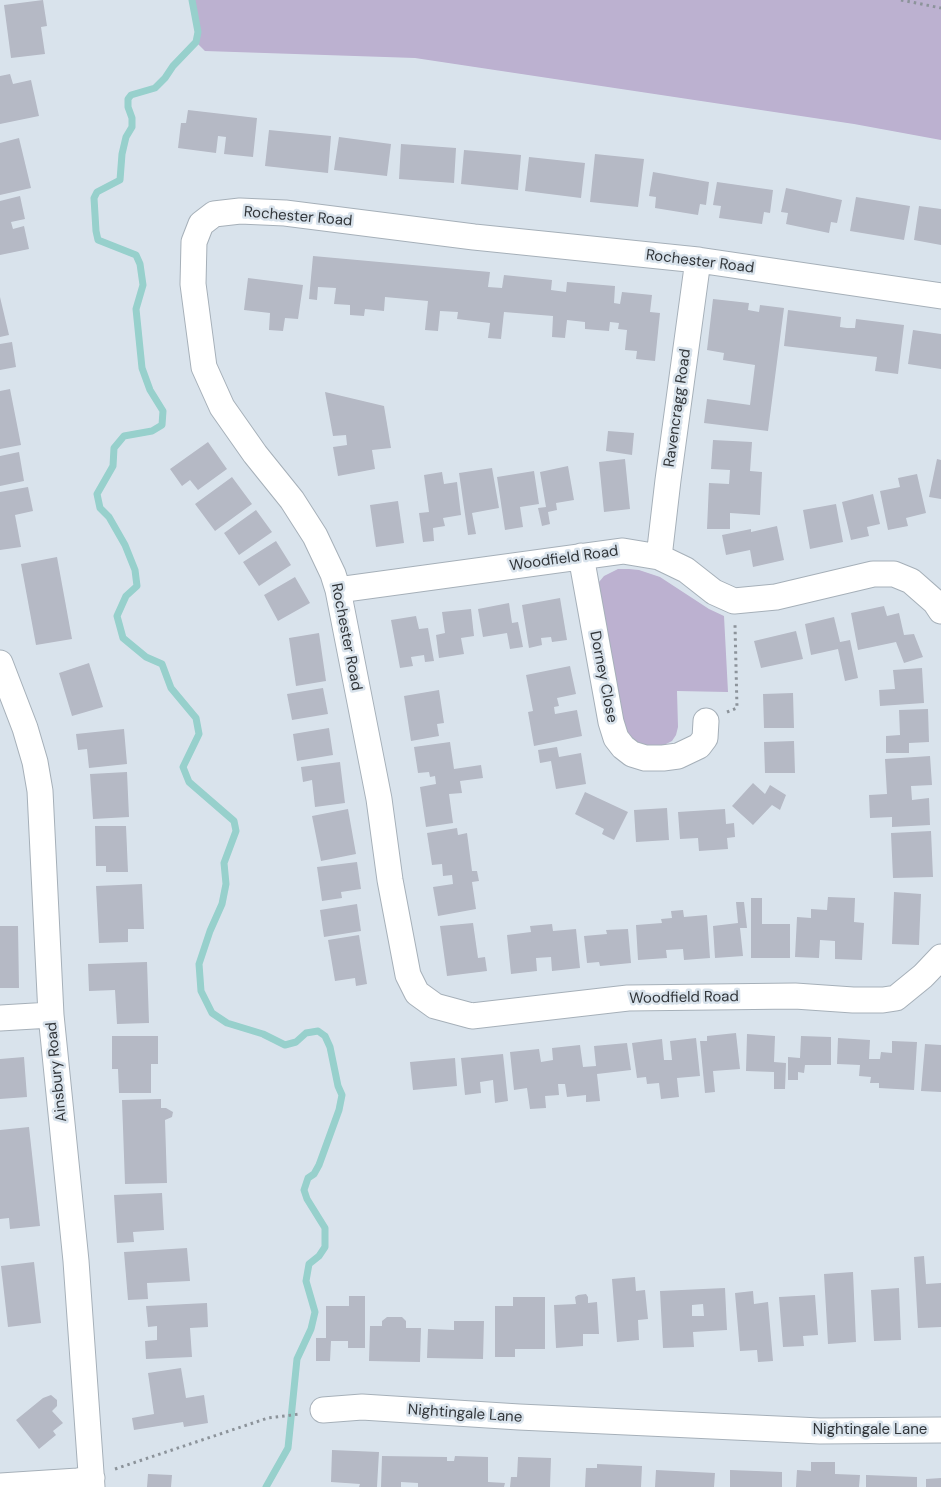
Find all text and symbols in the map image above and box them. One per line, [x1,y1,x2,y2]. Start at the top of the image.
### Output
street label: Rochester Road [243,203,353,231]
street label: Rochester Road [645,246,755,278]
street label: Ravencragg Road [661,348,695,468]
street label: Woodfield Road [508,542,620,576]
street label: Rochester Road [327,582,365,692]
street label: Dorney Close [585,630,621,724]
street label: Woodfield Road [629,988,739,1008]
street label: Ainsbury Road [43,1021,71,1123]
street label: Nightingale Lane [407,1401,523,1427]
street label: Nightingale Lane [813,1421,927,1439]

